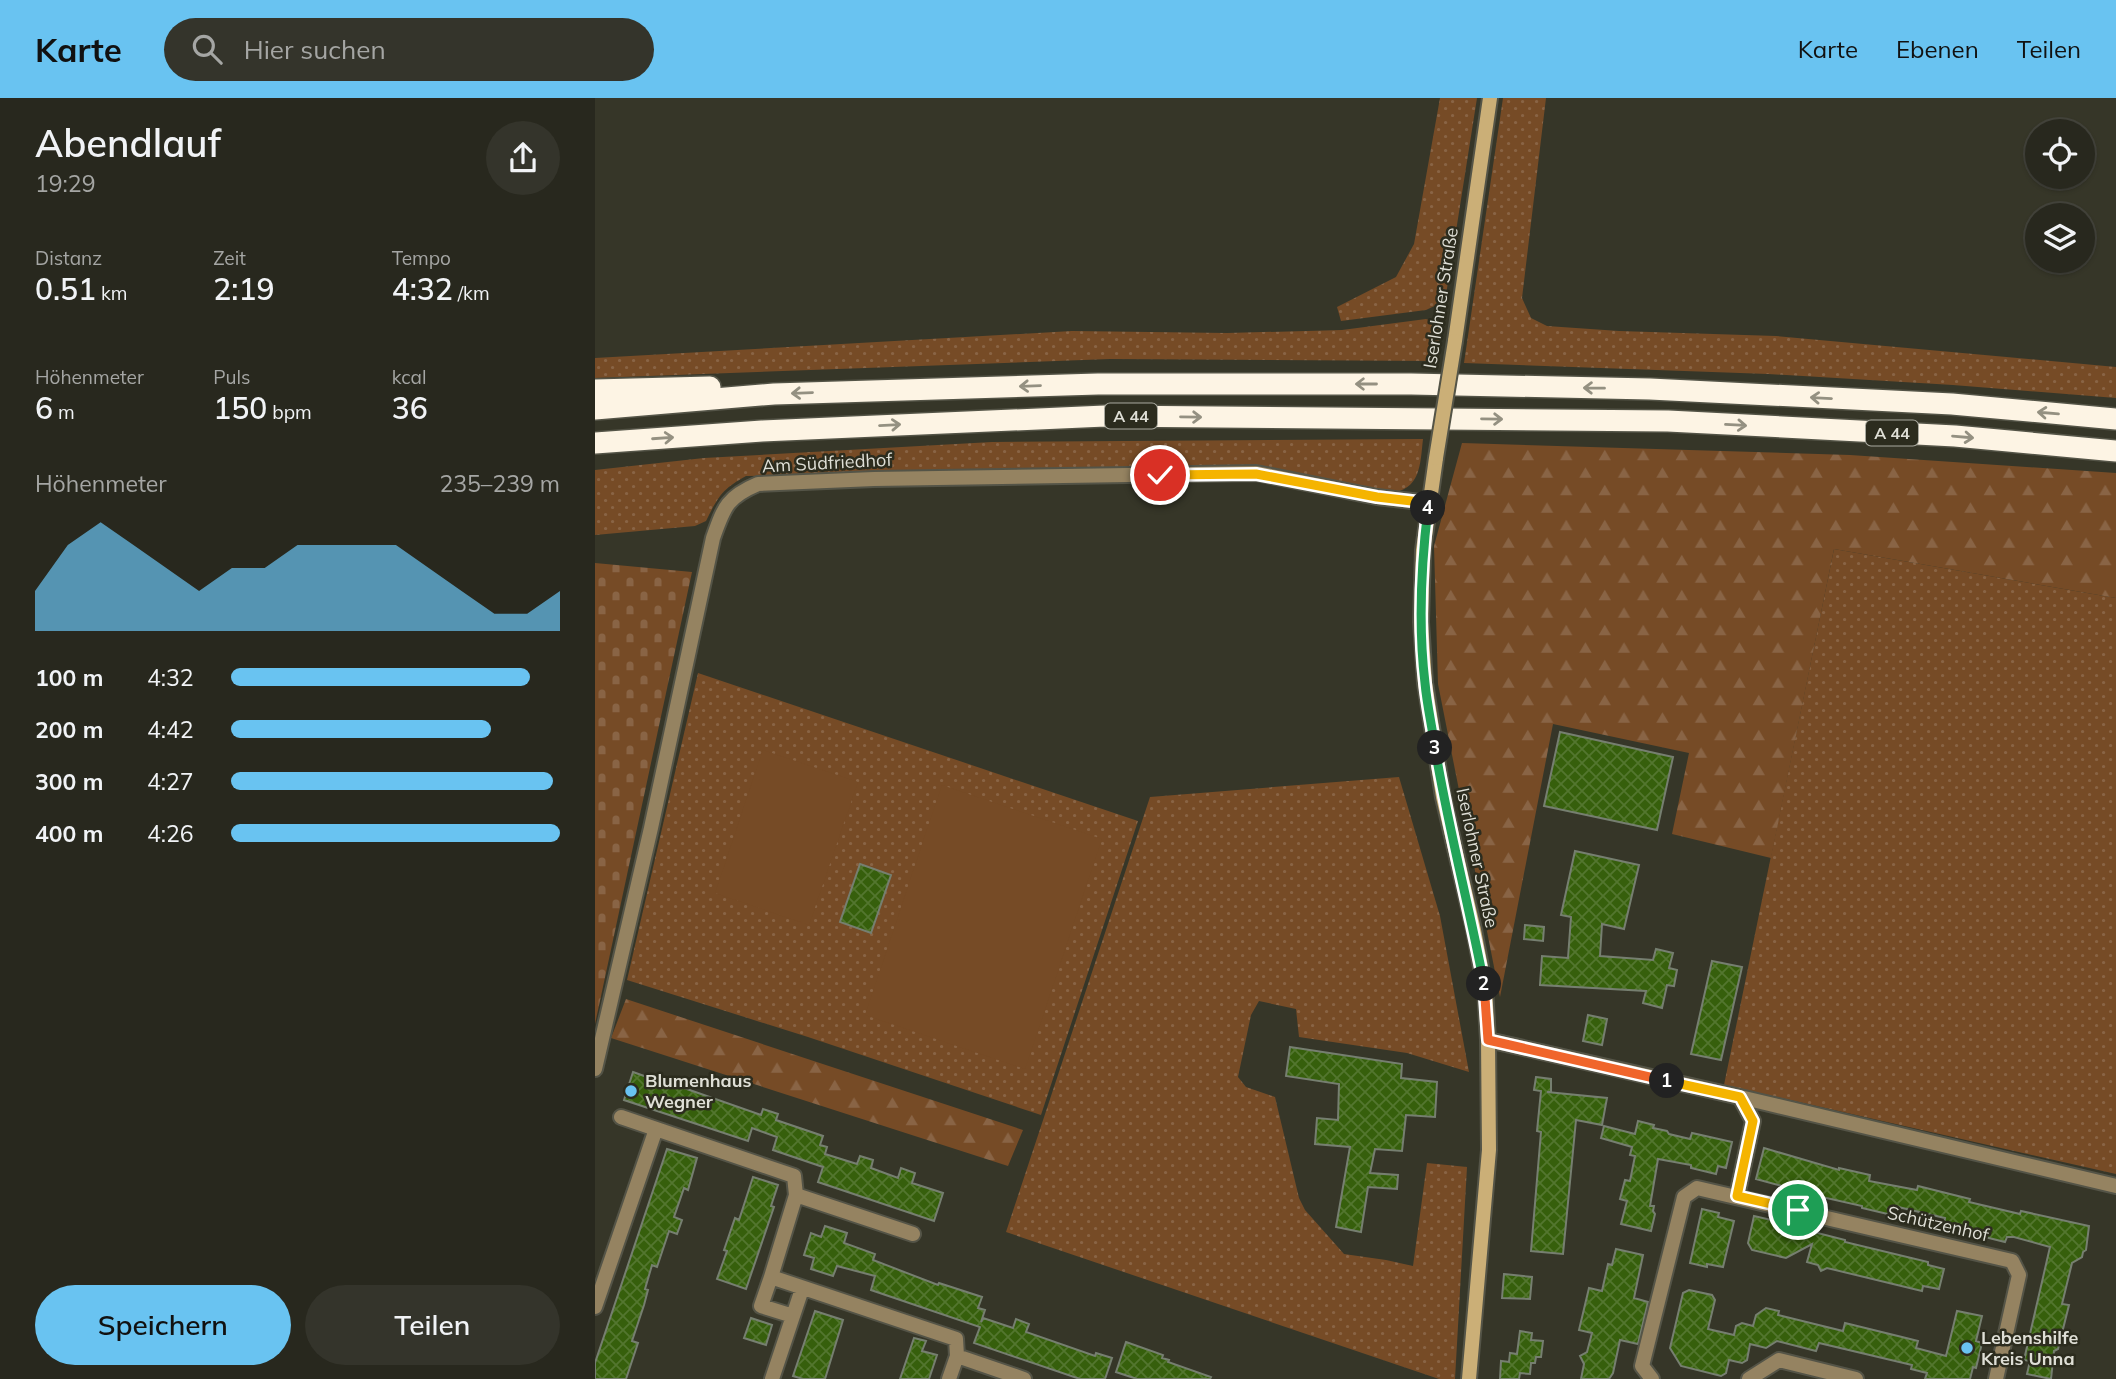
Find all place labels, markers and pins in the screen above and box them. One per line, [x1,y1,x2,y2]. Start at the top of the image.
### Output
pin [1130,445,1190,505]
pin: 4 [1411,490,1445,526]
pin: 3 [1417,730,1453,766]
pin: 2 [1467,966,1501,1001]
pin: 1 [1649,1063,1685,1098]
place label: Blumenhaus Wegner [645,1069,752,1113]
marker: Blumenhaus Wegner [623,1083,639,1099]
pin [1768,1180,1828,1240]
place label: Lebenshilfe Kreis Unna [1981,1326,2078,1370]
marker: Lebenshilfe Kreis Unna [1959,1340,1975,1356]

